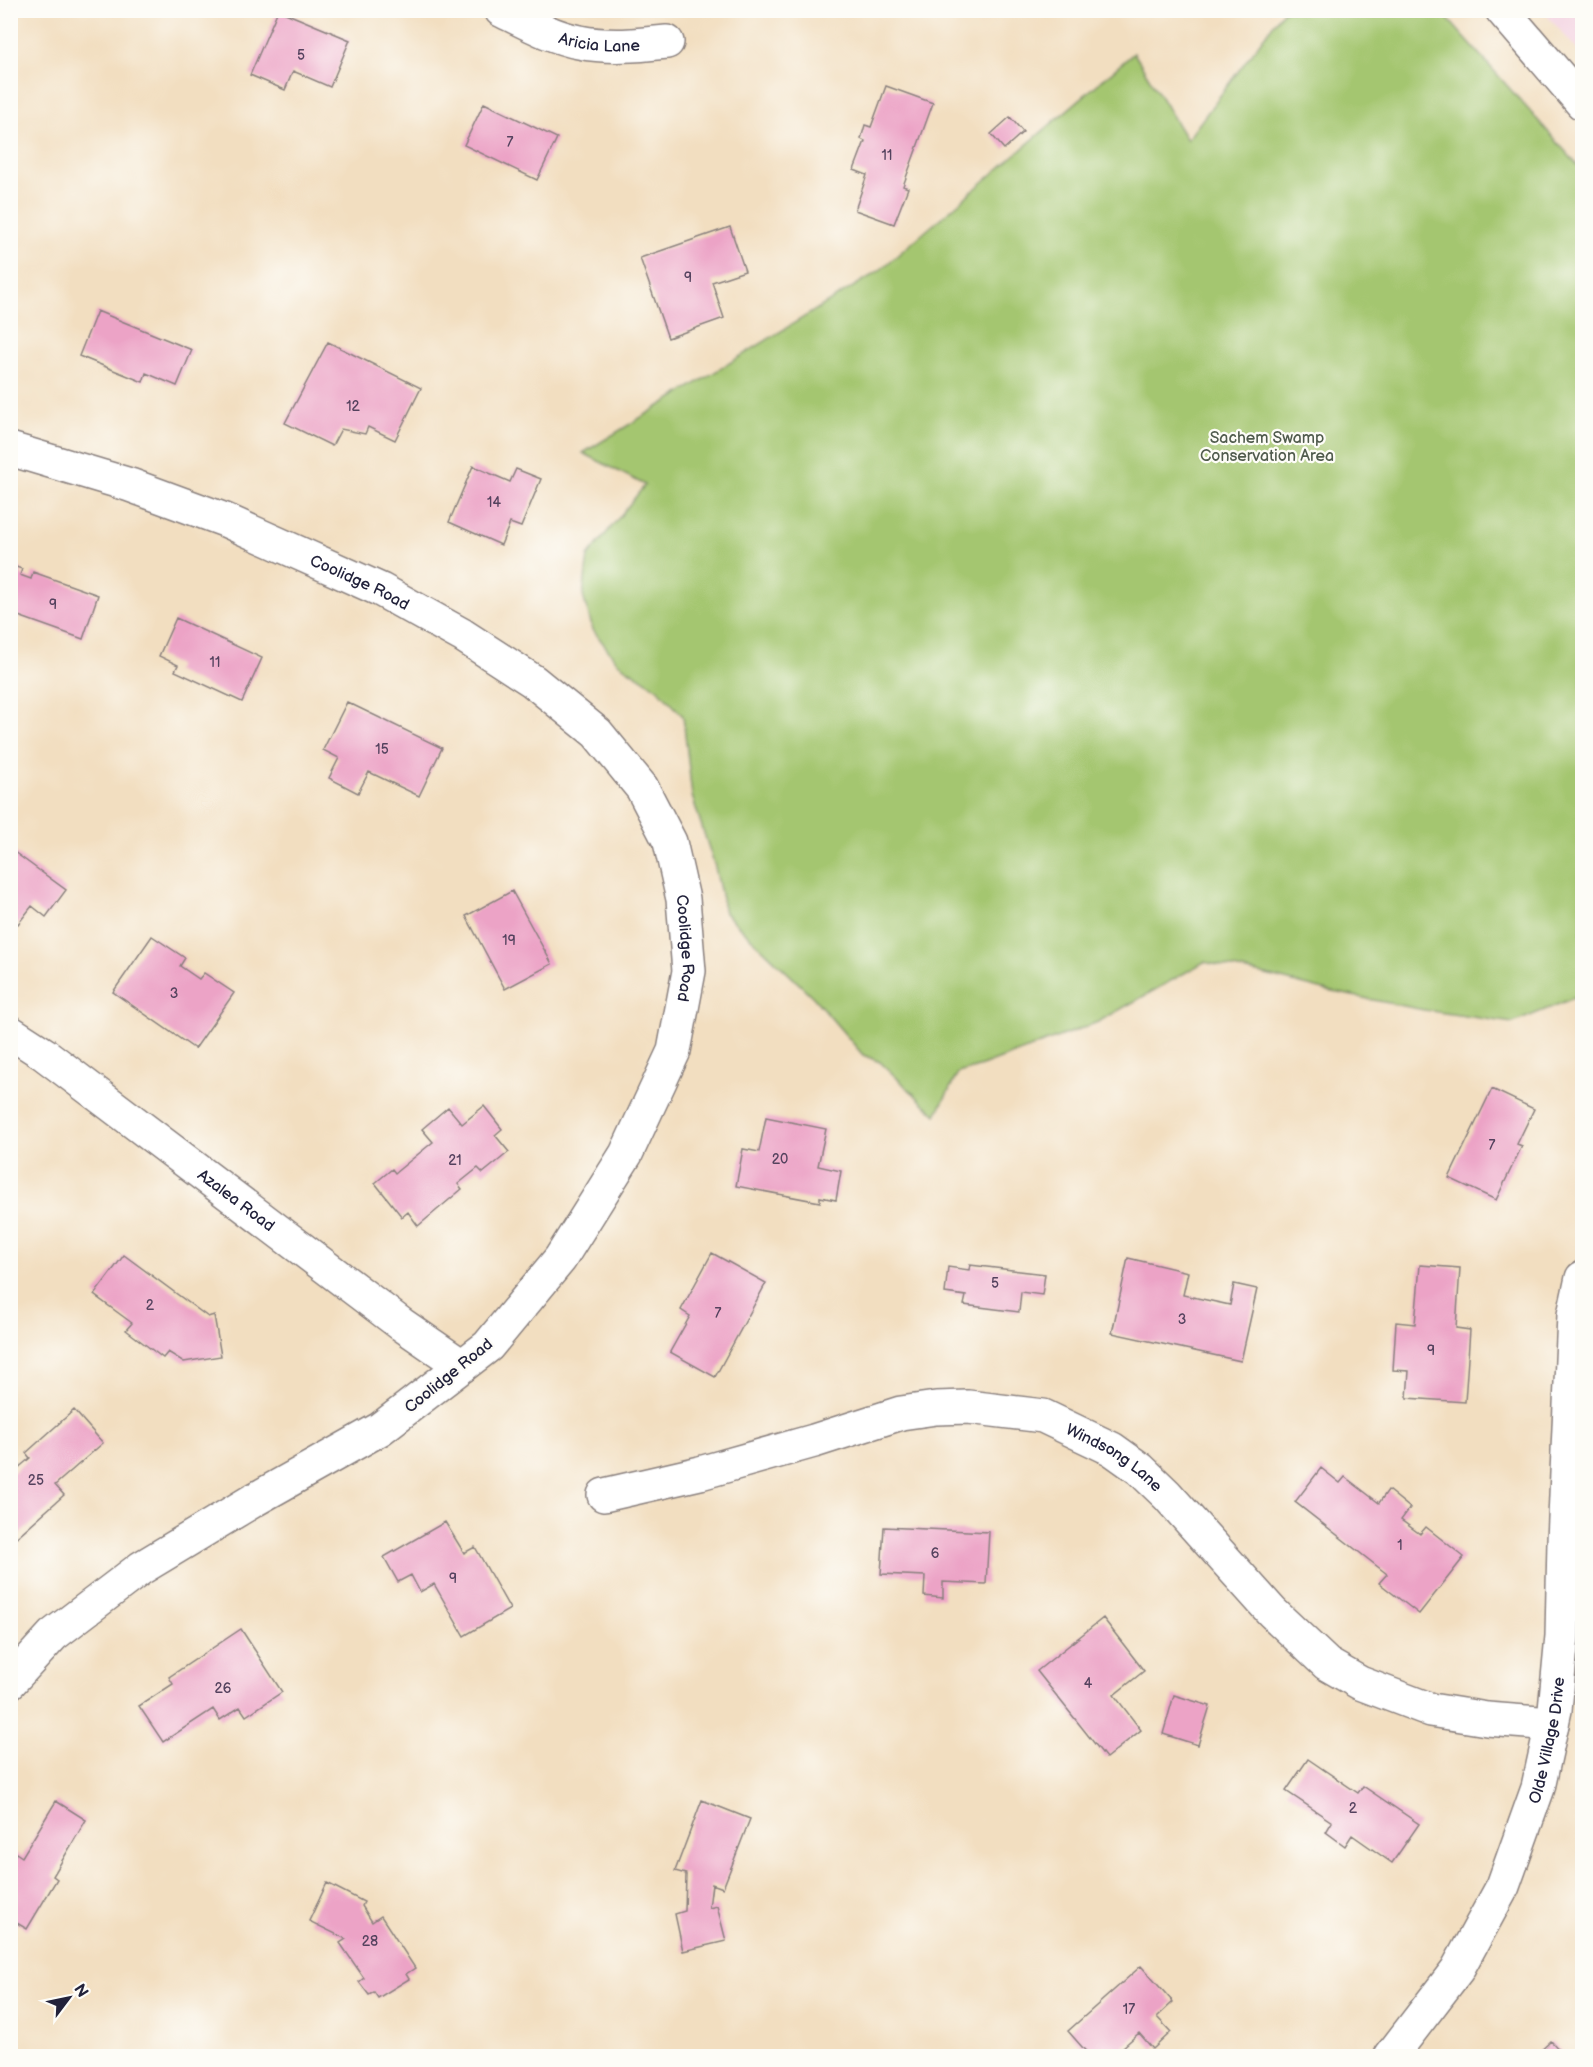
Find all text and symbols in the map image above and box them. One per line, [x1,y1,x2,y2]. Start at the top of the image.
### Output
street label: Aricia Lane [556,29,641,57]
house number: 5 [297,47,305,64]
house number: 7 [507,134,514,151]
house number: 11 [882,147,892,164]
house number: 9 [684,269,692,286]
house number: 12 [346,398,361,415]
park label: Sachem Swamp Conservation Area [1200,429,1334,466]
house number: 14 [487,494,501,511]
street label: Coolidge Road [307,551,412,615]
house number: 9 [49,596,57,613]
house number: 11 [210,654,220,671]
house number: 15 [375,741,389,758]
street label: Coolidge Road [672,894,697,1003]
house number: 19 [502,932,516,949]
house number: 3 [170,985,178,1002]
house number: 7 [1489,1137,1496,1154]
house number: 20 [772,1151,788,1168]
house number: 21 [448,1152,462,1169]
street label: Azalea Road [194,1166,278,1236]
house number: 5 [991,1275,999,1292]
house number: 2 [146,1297,155,1314]
house number: 7 [715,1305,722,1322]
house number: 3 [1178,1311,1186,1328]
street label: Coolidge Road [401,1335,497,1417]
house number: 9 [1427,1342,1435,1359]
street label: Windsong Lane [1063,1420,1166,1497]
house number: 25 [28,1472,44,1489]
house number: 1 [1397,1537,1403,1554]
house number: 6 [931,1545,940,1562]
house number: 9 [449,1570,457,1587]
house number: 4 [1084,1675,1093,1692]
street label: Olde Village Drive [1525,1676,1569,1806]
house number: 26 [215,1680,232,1697]
house number: 2 [1349,1800,1358,1817]
house number: 28 [362,1933,378,1950]
north arrow [39,1968,99,2028]
text: N [69,1981,92,2001]
house number: 17 [1123,2001,1135,2018]

